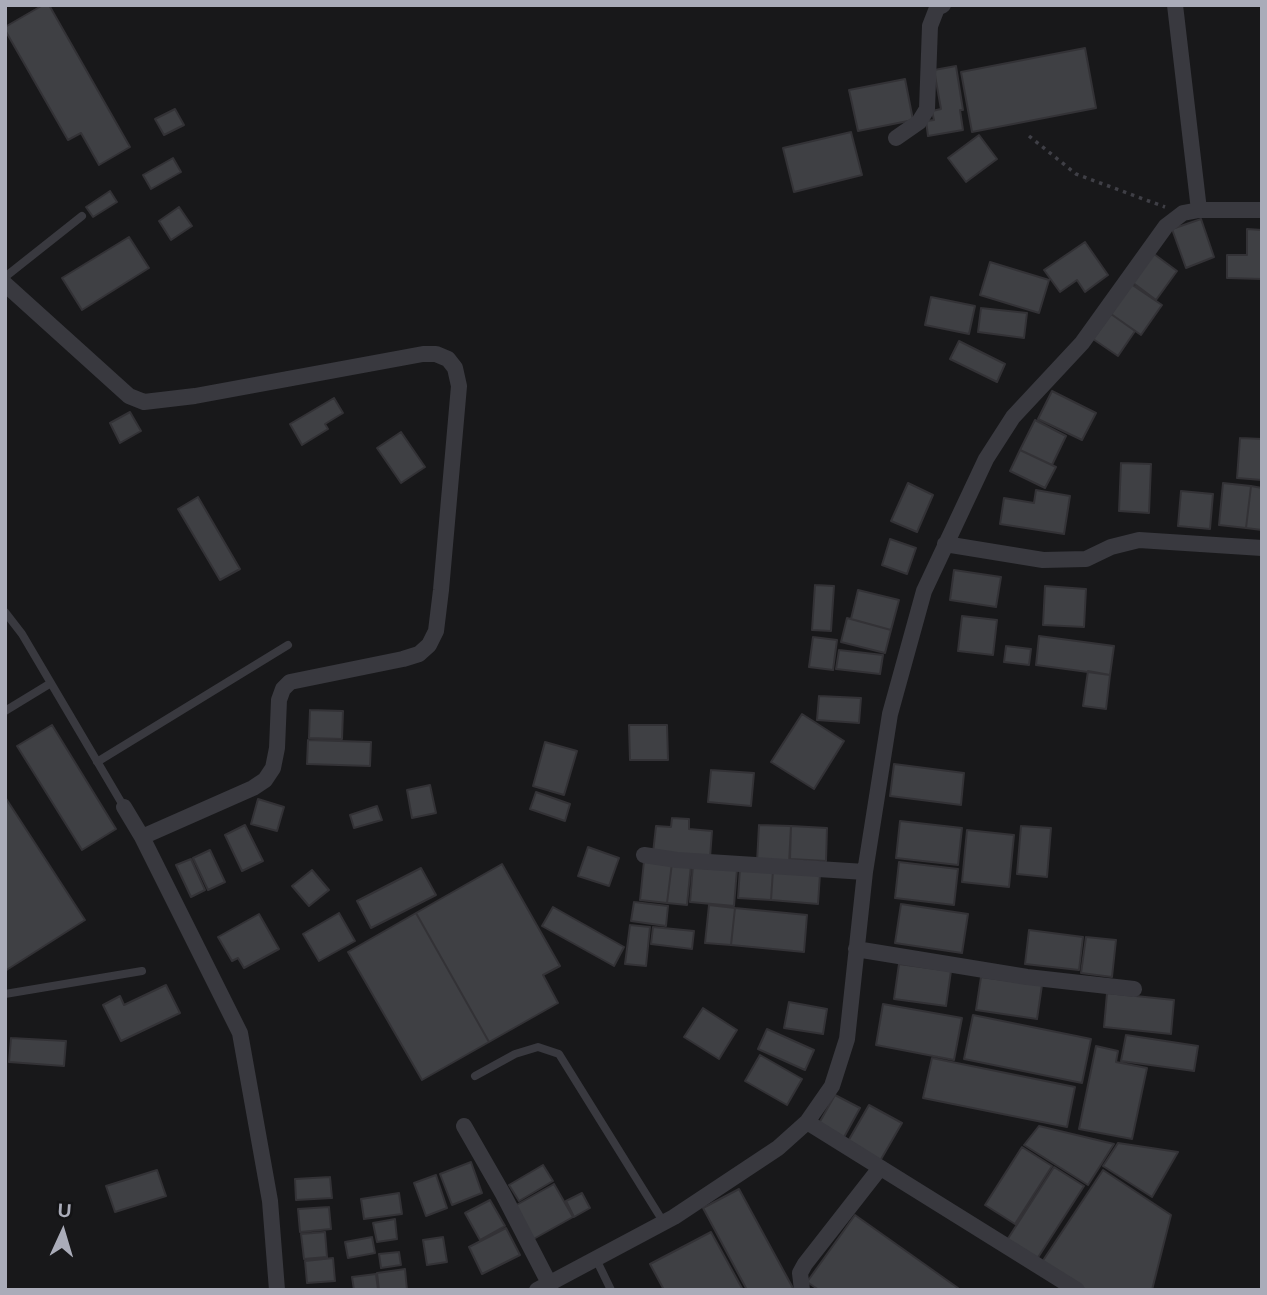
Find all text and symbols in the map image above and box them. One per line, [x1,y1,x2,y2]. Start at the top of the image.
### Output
north arrow [28,1197,98,1267]
text: U [57,1200,72,1222]

